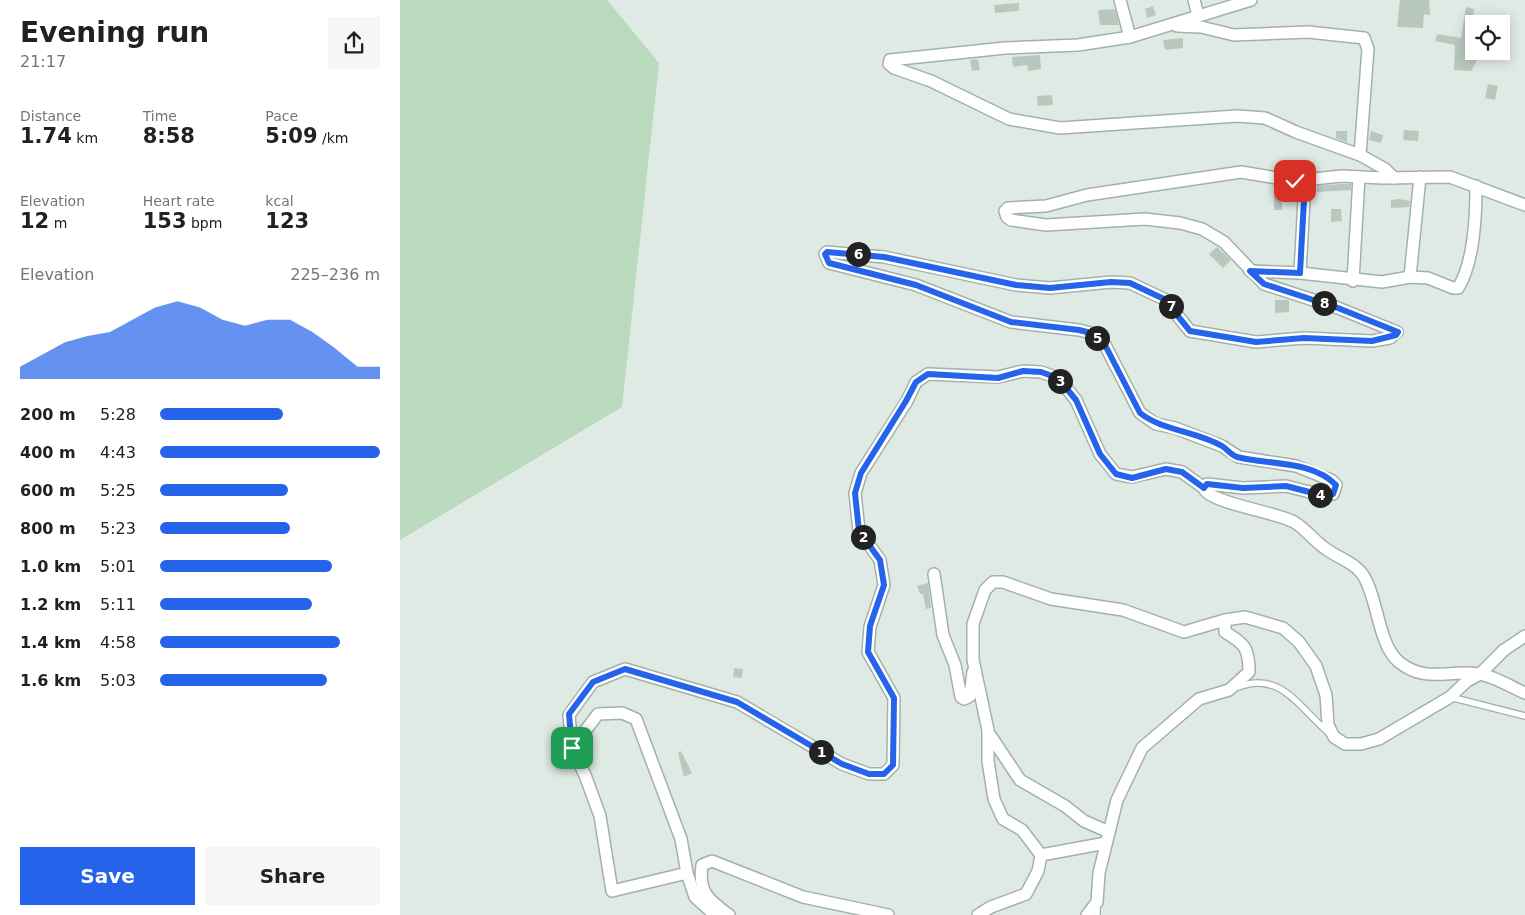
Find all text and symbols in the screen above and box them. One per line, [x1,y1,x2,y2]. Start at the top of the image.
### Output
map controls [1465,15,1510,60]
button: locate [1465,15,1510,60]
text: Evening run [20,16,209,49]
button: share [328,17,380,69]
text: 21:17 [20,52,66,71]
text: Distance [20,108,81,124]
text: Time [143,108,177,124]
text: Pace [265,108,298,124]
text: 1.74 [20,124,72,148]
text: 8:58 [143,124,195,148]
text: 5:09 [265,124,318,148]
text: km [72,130,98,146]
text: /km [318,130,348,146]
pin [1274,160,1316,202]
icon: check [1281,167,1309,195]
text: Elevation [20,193,85,209]
text: Heart rate [143,193,215,209]
text: kcal [265,193,294,209]
text: 12 [20,209,49,233]
text: 153 [143,209,187,233]
text: 123 [265,209,309,233]
text: m [49,215,67,231]
text: bpm [187,215,222,231]
pin: 6 [846,242,870,266]
text: 6 [854,246,863,262]
text: Elevation [20,265,94,284]
text: 225–236 m [290,265,380,284]
pin: 8 [1312,290,1336,316]
pin: 7 [1158,294,1184,318]
text: 8 [1320,295,1329,311]
text: 7 [1167,298,1176,314]
pin: 5 [1084,326,1110,350]
text: 5 [1093,330,1102,346]
pin: 3 [1048,368,1072,394]
text: 3 [1056,373,1065,389]
text: 200 m [20,405,76,424]
text: 5:28 [100,405,136,424]
text: 400 m [20,443,76,462]
text: 4:43 [100,443,136,462]
text: 600 m [20,481,76,500]
text: 5:25 [100,481,136,500]
pin: 4 [1308,482,1332,508]
text: 4 [1316,487,1325,503]
text: 800 m [20,519,76,538]
text: 5:23 [100,519,136,538]
pin: 2 [850,524,876,550]
text: 2 [859,529,868,545]
text: 1.0 km [20,557,81,576]
text: 5:01 [100,557,136,576]
text: 1.2 km [20,595,81,614]
text: 5:11 [100,595,136,614]
text: 1.4 km [20,633,81,652]
text: 4:58 [100,633,136,652]
text: 1.6 km [20,671,81,690]
text: 5:03 [100,671,136,690]
pin [551,727,593,769]
icon: arrive [558,734,586,762]
pin: 1 [808,740,834,764]
text: 1 [817,744,826,760]
button: Save [20,847,195,905]
button: Share [205,847,380,905]

